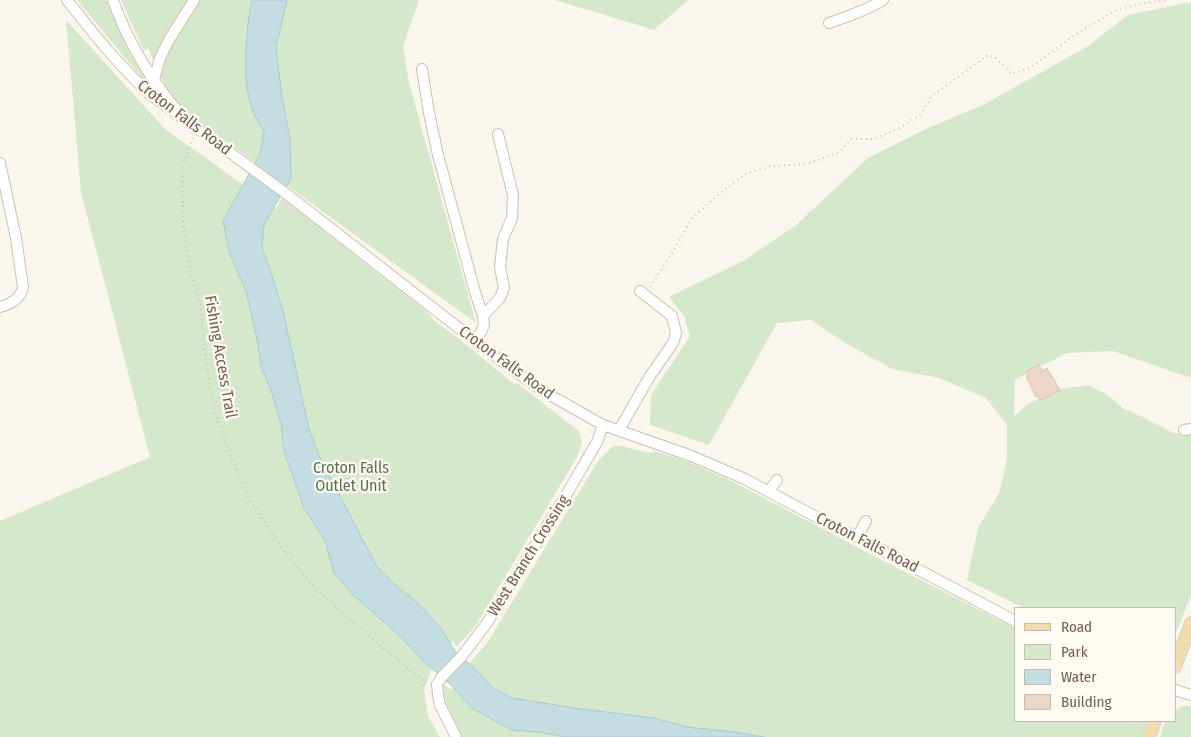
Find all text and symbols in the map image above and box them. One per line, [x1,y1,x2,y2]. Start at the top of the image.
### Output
street label: Croton Falls Road [133,76,235,160]
street label: Fishing Access Trail [200,294,240,420]
street label: Croton Falls Road [455,322,557,404]
park label: Croton Falls Outlet Unit [313,459,389,497]
street label: West Branch Crossing [484,492,574,620]
street label: Croton Falls Road [812,509,922,577]
legend [1014,607,1176,722]
text: Road [1061,618,1092,636]
text: Park [1061,643,1088,661]
text: Water [1061,668,1096,686]
text: Building [1061,693,1112,711]

